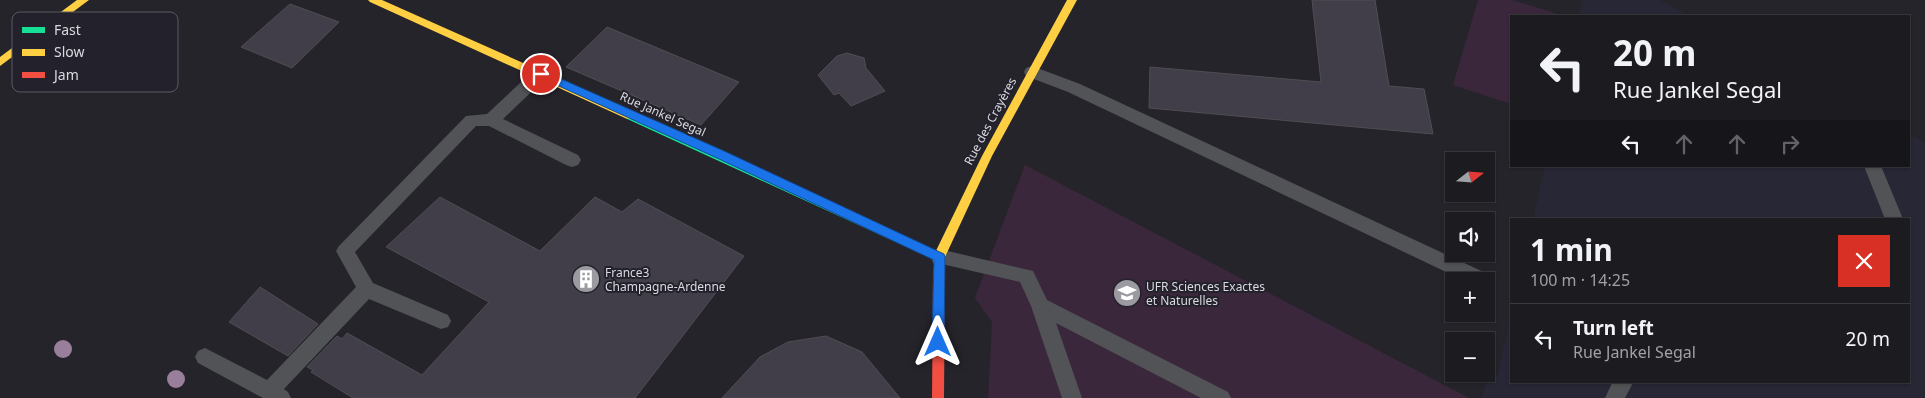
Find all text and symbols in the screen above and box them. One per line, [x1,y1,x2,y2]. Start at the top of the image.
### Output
legend [12,12,178,92]
text: Fast [54,20,81,39]
text: 20 m [1613,29,1696,76]
icon: left [1530,35,1595,100]
text: Slow [54,42,85,61]
pin [520,53,562,95]
icon: arrive [527,60,555,88]
text: Jam [52,65,79,84]
street label: Rue des Crayères [960,74,1020,168]
text: Rue Jankel Segal [1613,74,1782,104]
street label: Rue Jankel Segal [617,87,709,141]
icon: left [1617,130,1645,158]
icon: ahead [1670,130,1698,158]
icon: ahead [1723,130,1751,158]
icon: right [1776,130,1804,158]
north arrow [1445,152,1495,202]
map controls [1445,152,1495,382]
button: sound [1445,212,1495,262]
text: 1 min [1530,229,1613,270]
button: close [1838,235,1890,287]
building icon: France3 Champagne-Ardenne [571,264,601,294]
place label: France3 Champagne-Ardenne [605,264,726,295]
text: 100 m · 14:25 [1530,269,1630,291]
button: + [1445,272,1495,322]
school or university icon: UFR Sciences Exactes et Naturelles [1112,278,1142,308]
place label: UFR Sciences Exactes et Naturelles [1146,278,1265,309]
position arrow [911,315,963,367]
text: Turn left [1573,315,1654,341]
icon: left [1530,325,1558,353]
text: 20 m [1846,326,1890,352]
button: − [1445,332,1495,382]
text: Rue Jankel Segal [1573,341,1696,363]

